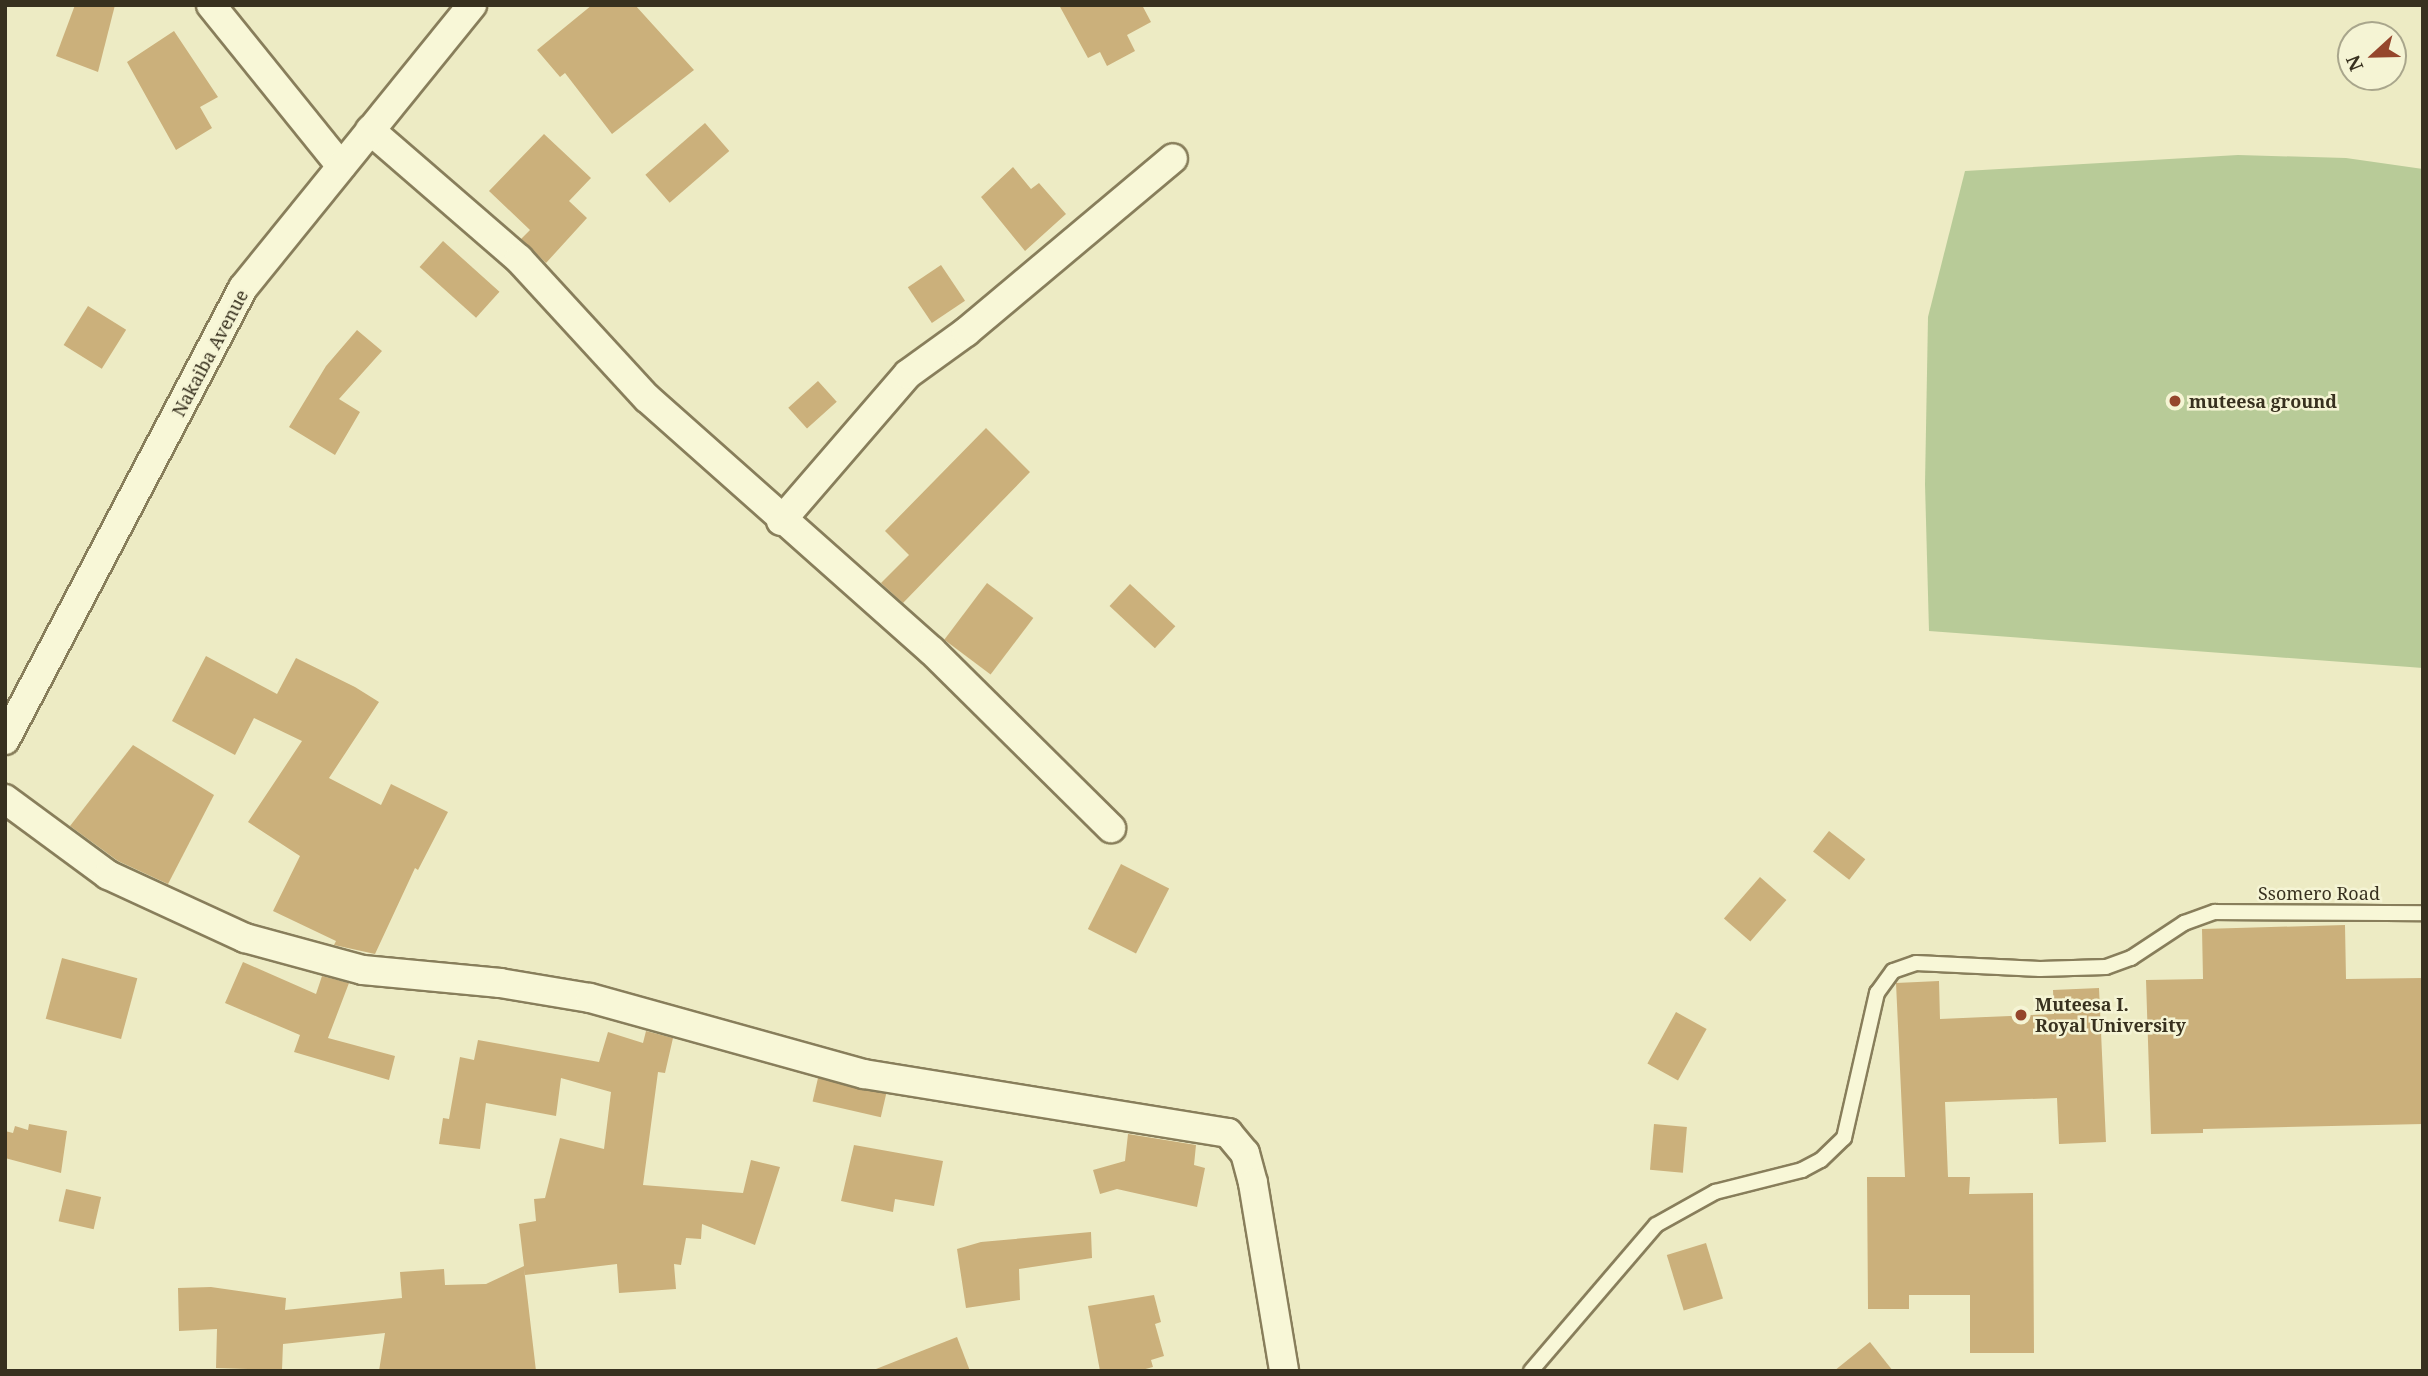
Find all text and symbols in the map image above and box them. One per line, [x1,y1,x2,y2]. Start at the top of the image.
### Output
north arrow [2337,21,2407,91]
text: N [2340,51,2369,75]
street label: Nakaiba Avenue [167,286,253,420]
place label: muteesa ground [2189,390,2337,412]
marker: muteesa ground [2167,393,2183,409]
street label: Ssomero Road [2258,882,2380,904]
place label: Muteesa I. Royal University [2035,994,2186,1036]
marker: Muteesa I. Royal University [2013,1007,2029,1023]

